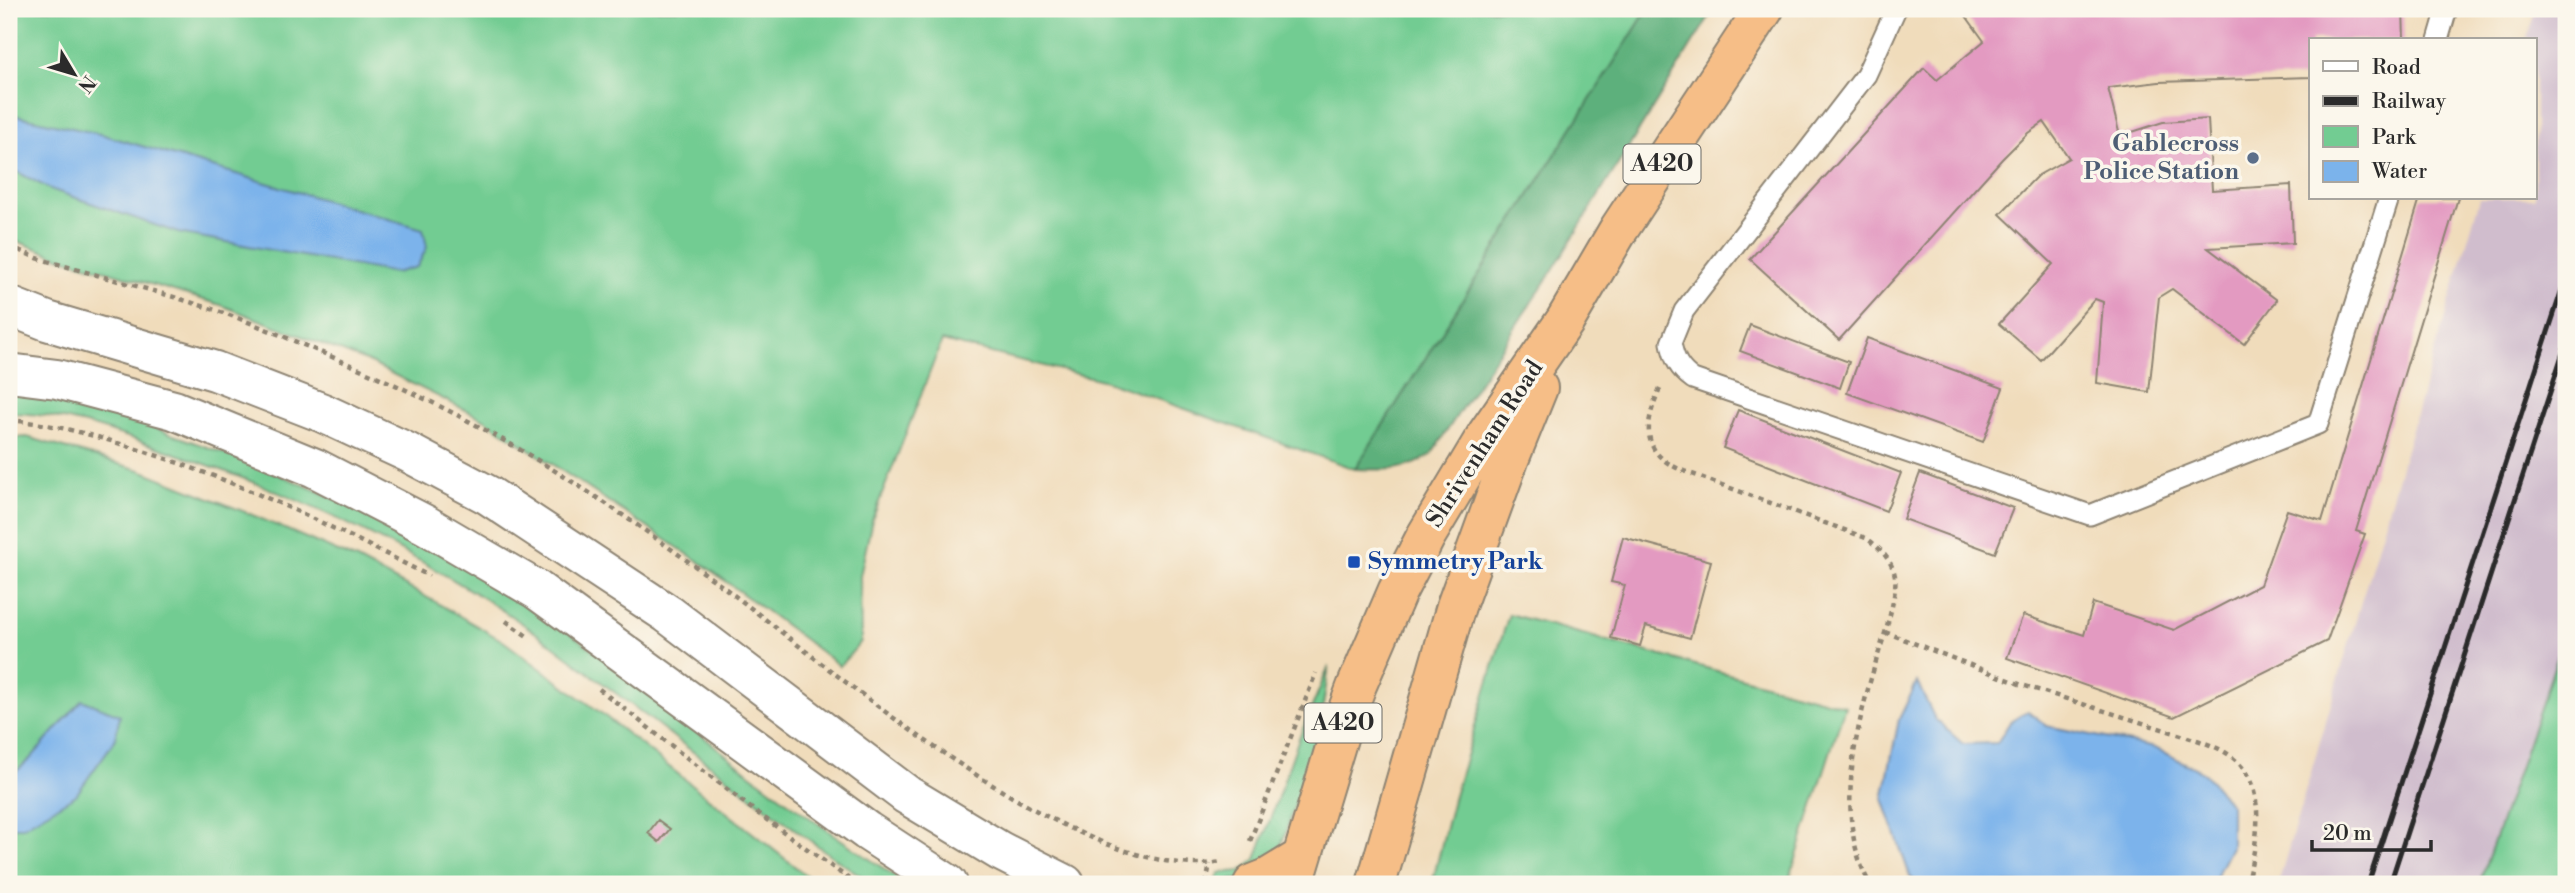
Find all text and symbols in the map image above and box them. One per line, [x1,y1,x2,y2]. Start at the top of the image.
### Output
north arrow [38,38,108,108]
legend [2309,38,2536,200]
text: Road [2372,55,2421,81]
text: N [73,71,101,97]
text: Railway [2372,89,2447,115]
text: Park [2372,125,2417,151]
place label: Gablecross Police Station [2084,129,2239,187]
road number: A420 [1624,144,1700,183]
marker: Gablecross Police Station [2245,150,2261,166]
text: Water [2371,159,2427,185]
street label: Shrivenham Road [1420,355,1550,533]
place label: Symmetry Park [1368,547,1544,577]
marker: Symmetry Park [1346,554,1362,570]
road number: A420 [1304,704,1382,743]
scale bar [2312,809,2432,853]
text: 20 m [2323,821,2372,847]

